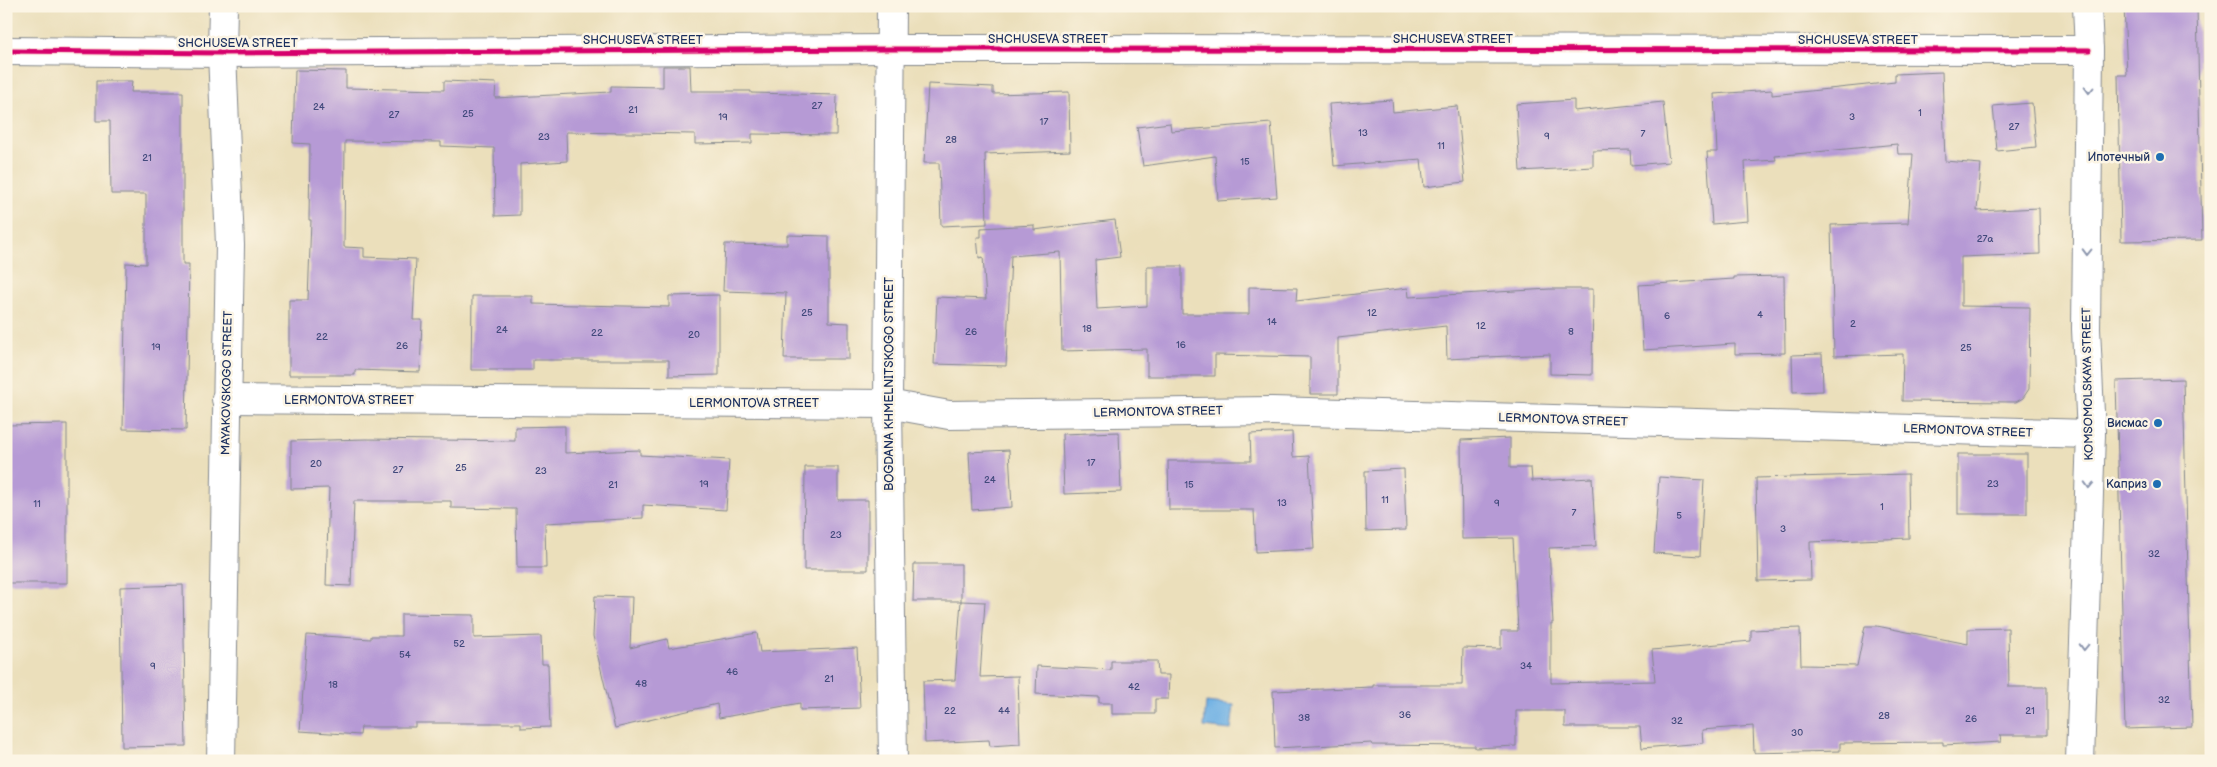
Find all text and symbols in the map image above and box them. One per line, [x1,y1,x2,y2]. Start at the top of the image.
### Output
street label: SHCHUSEVA STREET [988,32,1109,47]
street label: SHCHUSEVA STREET [1393,32,1514,47]
street label: SHCHUSEVA STREET [583,33,704,48]
street label: SHCHUSEVA STREET [1798,33,1919,48]
street label: SHCHUSEVA STREET [178,36,299,51]
one-way arrow [2084,86,2094,94]
house number: 27 [812,100,822,112]
house number: 24 [313,101,325,113]
house number: 21 [628,104,638,116]
house number: 1 [1918,107,1922,119]
house number: 25 [462,108,474,120]
house number: 27 [389,109,399,121]
house number: 19 [718,111,728,123]
house number: 3 [1849,111,1855,123]
house number: 17 [1040,116,1048,128]
house number: 27 [2009,121,2019,133]
house number: 13 [1358,127,1368,139]
house number: 7 [1641,128,1646,140]
house number: 9 [1544,130,1550,142]
house number: 23 [538,131,550,143]
house number: 28 [945,134,957,146]
house number: 11 [1437,140,1445,152]
place label: Ипотечный [2087,150,2150,165]
marker: Ипотечный [2154,151,2166,163]
house number: 21 [142,152,152,164]
house number: 15 [1240,156,1250,168]
house number: 27а [1977,233,1993,245]
one-way arrow [2082,249,2092,257]
street label: BOGDANA KHMELNITSKOGO STREET [882,276,897,491]
street label: KOMSOMOLSKAYA STREET [2079,306,2097,461]
house number: 25 [801,307,813,319]
house number: 12 [1367,307,1377,319]
house number: 4 [1757,309,1763,321]
street label: MAYAKOVSKOGO STREET [218,310,236,455]
house number: 6 [1664,310,1670,322]
house number: 14 [1267,316,1277,328]
house number: 2 [1850,318,1856,330]
house number: 12 [1476,320,1486,332]
house number: 18 [1082,323,1092,335]
house number: 24 [496,324,508,336]
house number: 26 [965,326,977,338]
house number: 8 [1568,326,1574,338]
house number: 22 [591,327,603,339]
house number: 20 [688,329,700,341]
house number: 22 [316,331,328,343]
house number: 16 [1176,339,1186,351]
house number: 26 [396,340,408,352]
house number: 19 [151,341,161,353]
house number: 25 [1960,342,1972,354]
street label: LERMONTOVA STREET [284,393,415,408]
street label: LERMONTOVA STREET [689,396,820,411]
street label: LERMONTOVA STREET [1093,403,1224,421]
street label: LERMONTOVA STREET [1498,410,1629,430]
place label: Висмас [2107,416,2148,431]
marker: Висмас [2152,417,2164,429]
street label: LERMONTOVA STREET [1903,421,2034,441]
house number: 17 [1087,457,1095,469]
house number: 20 [310,458,322,470]
house number: 25 [455,462,467,474]
house number: 27 [393,464,403,476]
house number: 23 [535,465,547,477]
house number: 24 [984,474,996,486]
place label: Каприз [2106,477,2147,492]
house number: 19 [699,478,709,490]
house number: 23 [1987,478,1999,490]
marker: Каприз [2151,478,2163,490]
house number: 21 [608,479,618,491]
house number: 15 [1184,479,1194,491]
one-way arrow [2084,482,2094,489]
house number: 11 [1381,494,1389,506]
house number: 13 [1277,497,1287,509]
house number: 9 [1494,497,1500,509]
house number: 11 [33,498,41,510]
house number: 1 [1880,501,1884,513]
house number: 7 [1572,507,1577,519]
house number: 5 [1676,510,1682,522]
house number: 3 [1780,523,1786,535]
house number: 23 [830,529,842,541]
house number: 32 [2148,548,2160,560]
house number: 52 [453,638,465,650]
one-way arrow [2079,644,2089,651]
house number: 54 [399,649,411,661]
house number: 9 [150,660,156,672]
house number: 34 [1520,660,1532,672]
house number: 46 [726,666,738,678]
house number: 21 [824,673,834,685]
house number: 48 [635,678,647,690]
house number: 18 [328,679,338,691]
house number: 42 [1128,681,1140,693]
house number: 32 [2158,694,2170,706]
house number: 22 [944,705,956,717]
house number: 44 [998,705,1010,717]
house number: 21 [2025,705,2035,717]
house number: 36 [1399,709,1411,721]
house number: 28 [1878,710,1890,722]
house number: 38 [1298,712,1310,724]
house number: 26 [1965,713,1977,725]
house number: 32 [1671,715,1683,727]
house number: 30 [1791,727,1803,739]

